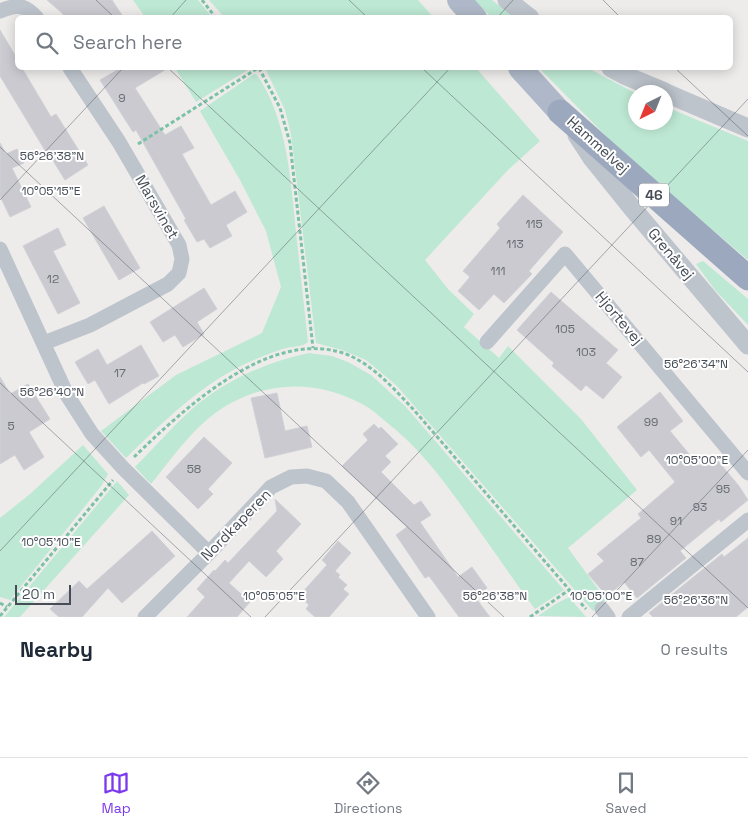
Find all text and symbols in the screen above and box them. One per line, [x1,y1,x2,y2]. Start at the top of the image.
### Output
search box [15,15,733,70]
icon: search [33,29,61,57]
text: Search here [73,30,183,55]
north arrow [628,85,673,130]
house number: 9 [118,90,126,106]
street label: Hammelvej [563,112,633,178]
text: 56°26'38"N [20,148,84,164]
street label: Marsvinet [131,171,184,242]
text: 10°05'15"E [21,183,81,199]
road number: 46 [639,184,669,206]
house number: 115 [525,216,543,232]
street label: Grenåvej [644,224,699,284]
house number: 113 [506,236,524,252]
house number: 111 [490,263,506,279]
house number: 12 [47,271,59,287]
street label: Hjortevej [592,287,647,348]
house number: 105 [555,321,575,337]
house number: 103 [576,344,596,360]
text: 56°26'34"N [664,356,728,372]
house number: 17 [114,365,126,381]
text: 56°26'40"N [20,384,84,400]
house number: 99 [644,414,658,430]
house number: 5 [7,418,15,434]
text: 10°05'00"E [666,452,728,468]
house number: 58 [187,461,201,477]
house number: 95 [716,481,730,497]
street label: Nordkaperen [197,485,275,565]
house number: 93 [693,499,707,515]
house number: 91 [670,513,682,529]
house number: 89 [647,531,661,547]
text: 10°05'10"E [21,534,81,550]
house number: 87 [630,554,644,570]
scale bar [15,582,71,605]
text: 20 m [22,585,55,603]
text: 10°05'05"E [243,588,305,604]
text: 56°26'38"N [463,588,527,604]
text: 10°05'00"E [570,588,632,604]
text: 56°26'36"N [664,592,728,608]
text: Nearby [20,636,93,663]
text: 0 results [660,639,728,660]
tab: Map [102,769,131,817]
tab: Directions [334,769,402,817]
tab: Saved [606,769,646,817]

